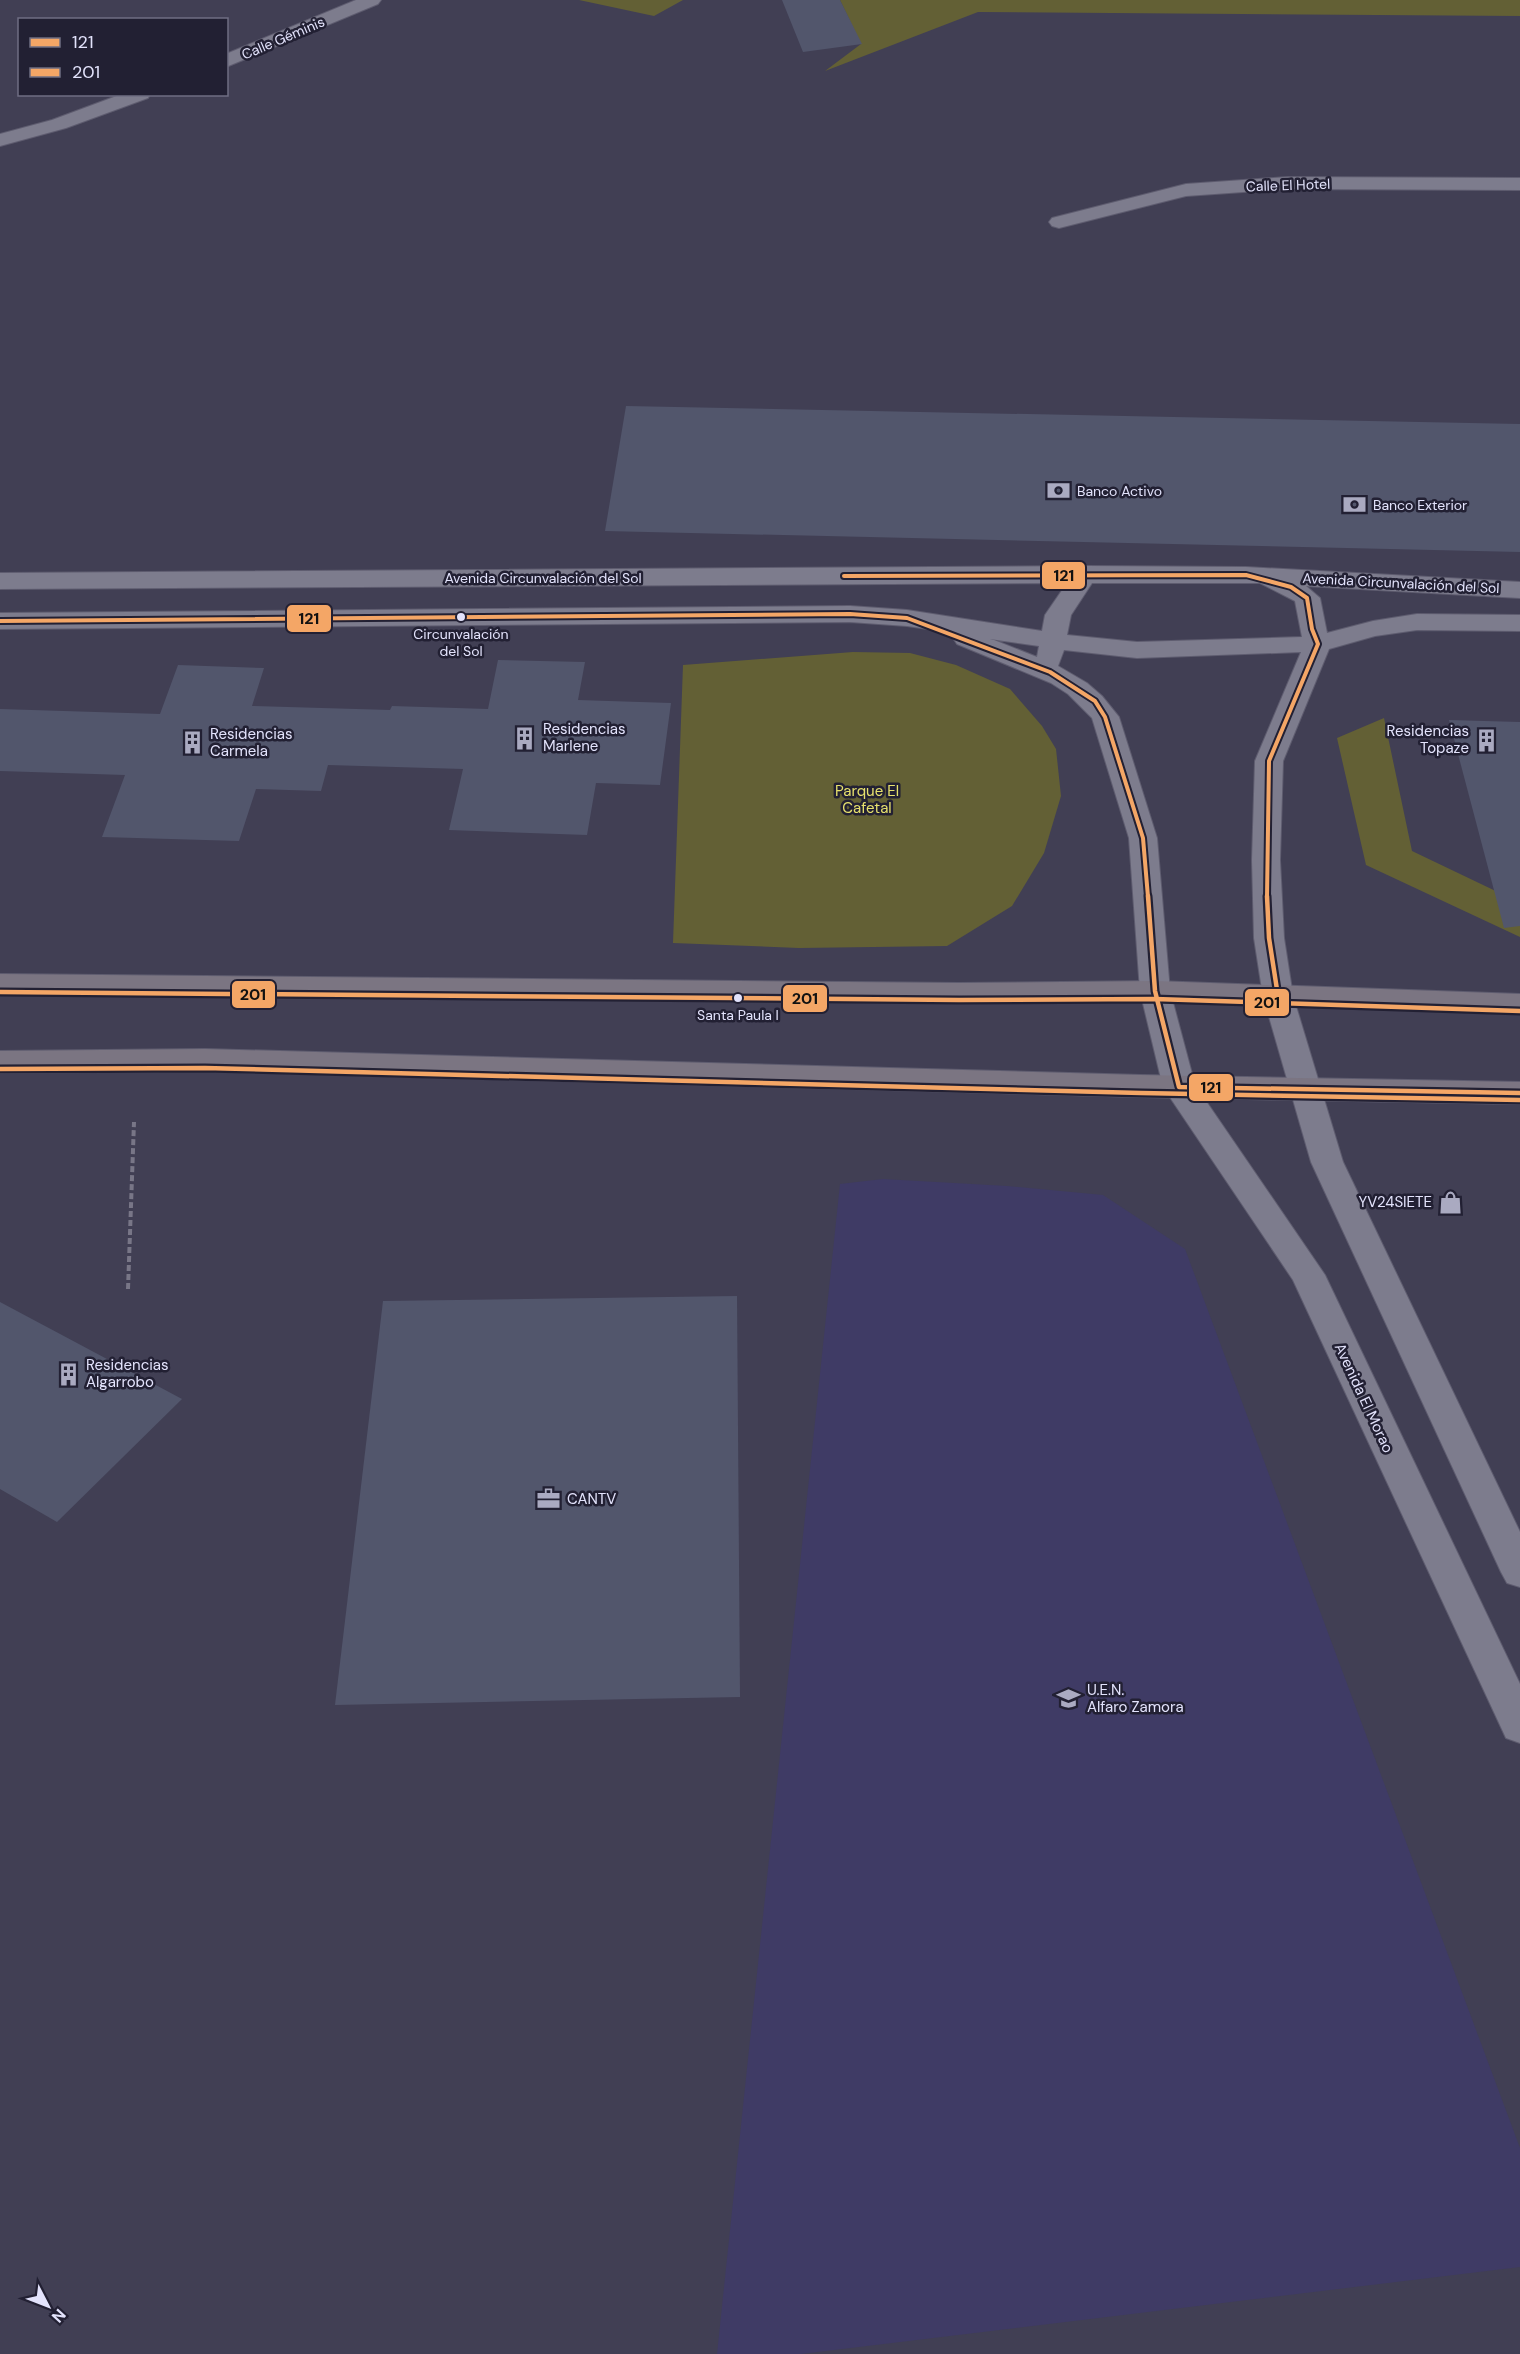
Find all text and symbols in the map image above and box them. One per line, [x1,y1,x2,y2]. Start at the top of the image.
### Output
street label: Calle Géminis [239,12,327,64]
legend [18,18,228,96]
text: 121 [72,30,94,54]
text: 201 [72,60,100,84]
street label: Calle El Hotel [1246,175,1330,195]
bank icon: Banco Activo [1046,478,1072,504]
place label: Banco Activo [1077,482,1162,500]
bank icon: Banco Exterior [1342,492,1368,518]
place label: Banco Exterior [1373,496,1467,514]
line badge: 121 [1041,561,1086,590]
text: 121 [1054,565,1074,586]
street label: Avenida Circunvalación del Sol [444,569,642,587]
street label: Avenida Circunvalación del Sol [1302,569,1500,597]
line badge: 121 [286,604,332,633]
text: 121 [299,608,319,629]
marker: Circunvalación del Sol [455,611,467,623]
place label: Circunvalación del Sol [413,625,509,660]
place label: Residencias Marlene [543,719,626,756]
place label: Residencias Topaze [1386,721,1469,758]
place label: Residencias Carmela [210,724,293,761]
building icon: Residencias Marlene [512,725,538,751]
building icon: Residencias Topaze [1474,727,1500,753]
building icon: Residencias Carmela [179,730,205,756]
park label: Parque El Cafetal [835,781,899,818]
line badge: 201 [231,980,276,1009]
text: 201 [240,984,266,1005]
line badge: 201 [782,984,828,1013]
text: 201 [792,988,818,1009]
line badge: 201 [1244,988,1290,1017]
marker: Santa Paula I [732,992,744,1004]
text: 201 [1254,992,1280,1013]
place label: Santa Paula I [697,1006,779,1024]
line badge: 121 [1188,1073,1234,1102]
text: 121 [1201,1077,1221,1098]
shop icon: YV24SIETE [1437,1189,1463,1215]
place label: YV24SIETE [1359,1192,1432,1212]
street label: Avenida El Morao [1330,1340,1398,1456]
place label: Residencias Algarrobo [86,1355,169,1392]
building icon: Residencias Algarrobo [55,1361,81,1387]
office icon: CANTV [536,1486,562,1512]
place label: CANTV [567,1489,616,1509]
place label: U.E.N. Alfaro Zamora [1087,1680,1184,1717]
school or university icon: U.E.N. Alfaro Zamora [1056,1686,1082,1712]
north arrow [18,2276,78,2336]
text: N [47,2304,70,2327]

